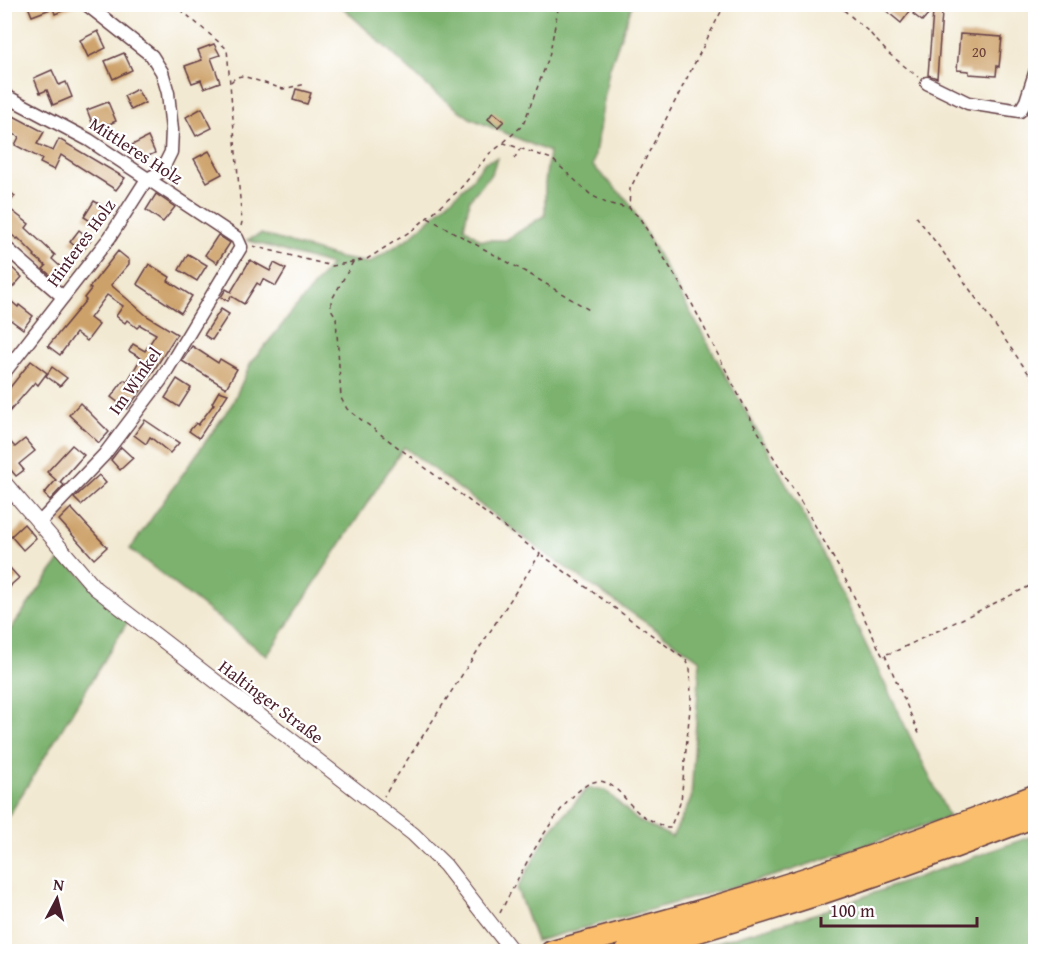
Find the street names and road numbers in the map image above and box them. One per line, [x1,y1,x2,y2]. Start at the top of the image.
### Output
street label: Mittleres Holz [84,110,189,191]
street label: Hinteres Holz [39,193,122,292]
street label: Im Winkel [101,341,168,420]
street label: Haltinger Straße [213,653,330,750]

